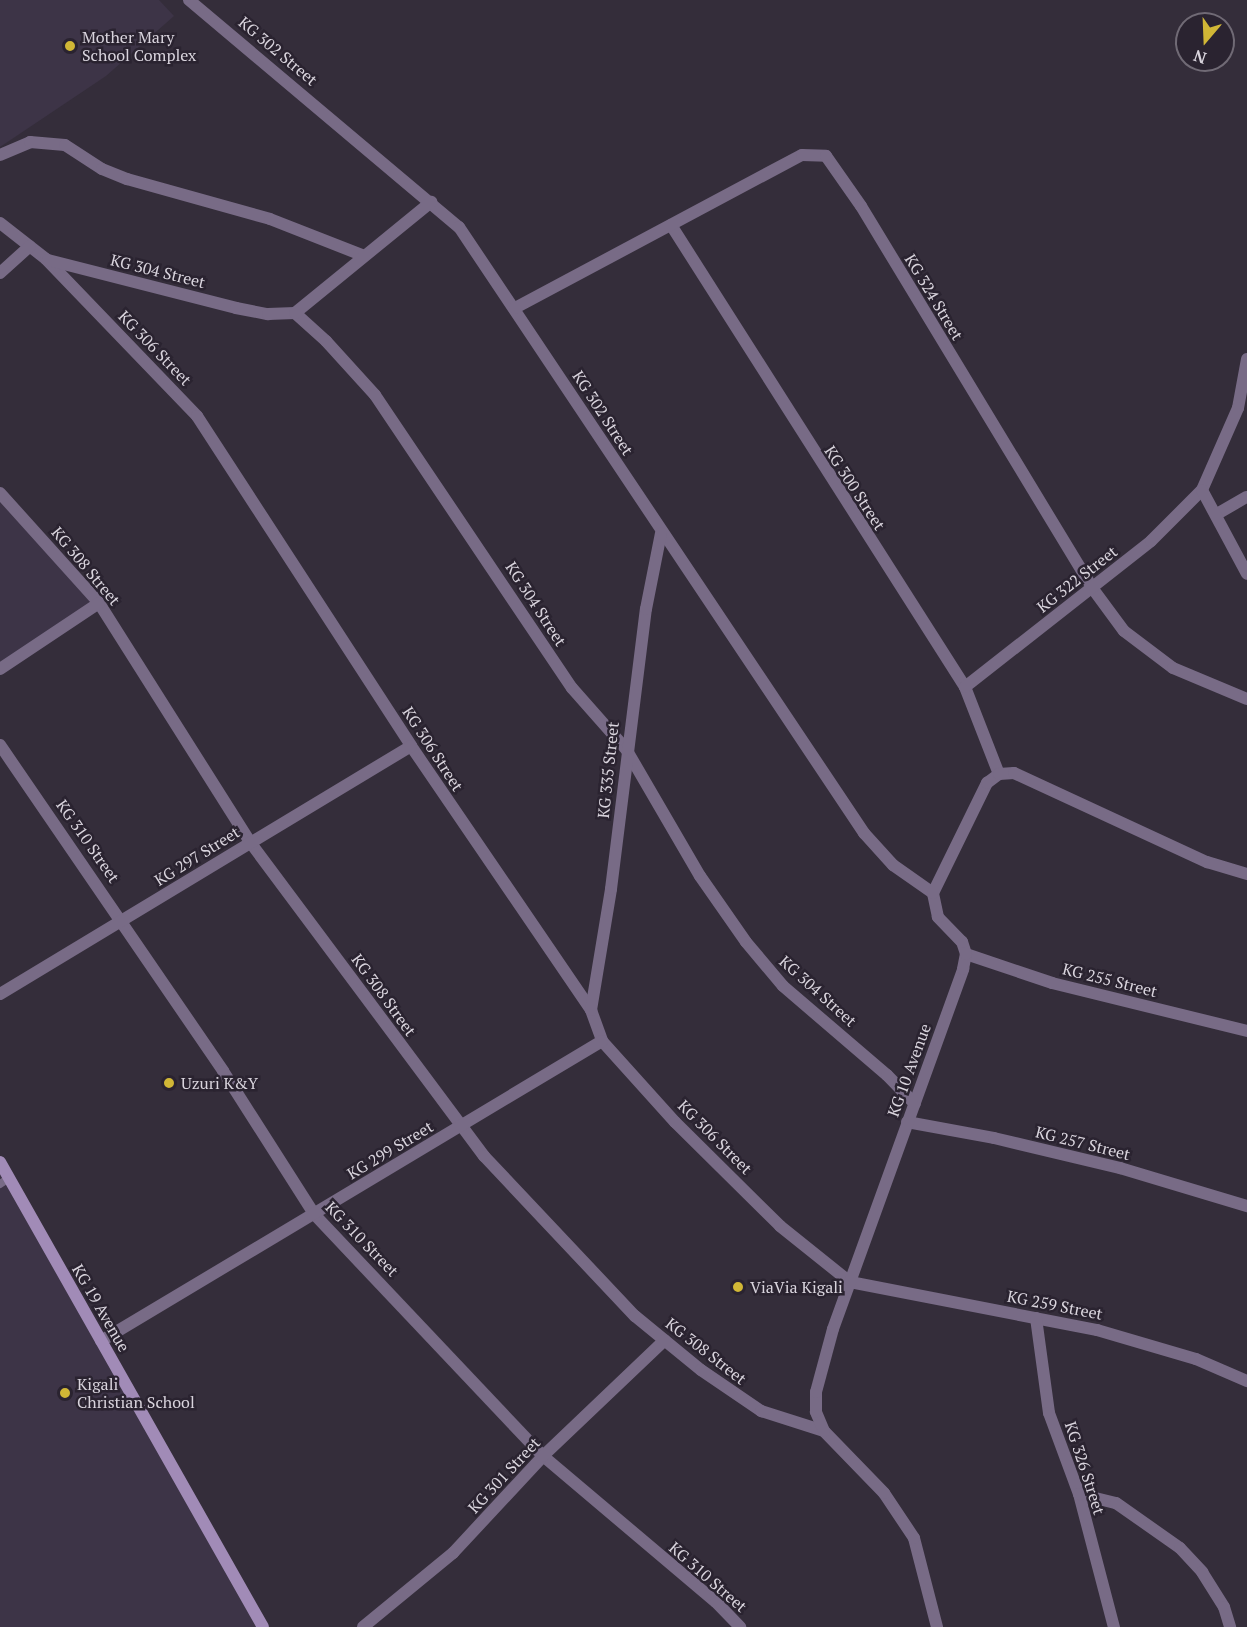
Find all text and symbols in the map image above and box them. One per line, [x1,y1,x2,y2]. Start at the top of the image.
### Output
north arrow [1175,12,1235,72]
street label: KG 302 Street [235,13,321,89]
place label: Mother Mary School Complex [82,27,196,65]
marker: Mother Mary School Complex [63,39,77,53]
text: N [1190,45,1209,70]
street label: KG 304 Street [109,250,207,292]
street label: KG 324 Street [901,251,967,343]
street label: KG 306 Street [114,306,196,390]
street label: KG 302 Street [569,367,637,459]
street label: KG 300 Street [821,442,889,534]
street label: KG 308 Street [48,523,124,609]
street label: KG 322 Street [1033,542,1121,616]
street label: KG 304 Street [502,558,570,650]
street label: KG 306 Street [399,703,467,795]
street label: KG 335 Street [593,721,623,819]
street label: KG 310 Street [52,796,124,886]
street label: KG 297 Street [151,822,243,890]
street label: KG 308 Street [348,950,420,1040]
street label: KG 304 Street [776,951,860,1031]
street label: KG 255 Street [1061,959,1159,1001]
street label: KG 10 Avenue [883,1021,935,1119]
place label: Uzuri K&Y [181,1073,258,1093]
marker: Uzuri K&Y [162,1076,176,1090]
street label: KG 306 Street [674,1096,756,1178]
street label: KG 299 Street [344,1117,436,1183]
street label: KG 257 Street [1034,1122,1132,1164]
street label: KG 310 Street [321,1197,403,1281]
street label: KG 19 Avenue [68,1261,134,1355]
place label: ViaVia Kigali [750,1277,843,1297]
marker: ViaVia Kigali [731,1280,745,1294]
street label: KG 259 Street [1006,1286,1104,1324]
street label: KG 308 Street [662,1314,750,1388]
place label: Kigali Christian School [77,1374,195,1412]
marker: Kigali Christian School [58,1386,72,1400]
street label: KG 326 Street [1061,1419,1109,1517]
street label: KG 301 Street [464,1433,544,1517]
street label: KG 310 Street [665,1538,751,1616]

